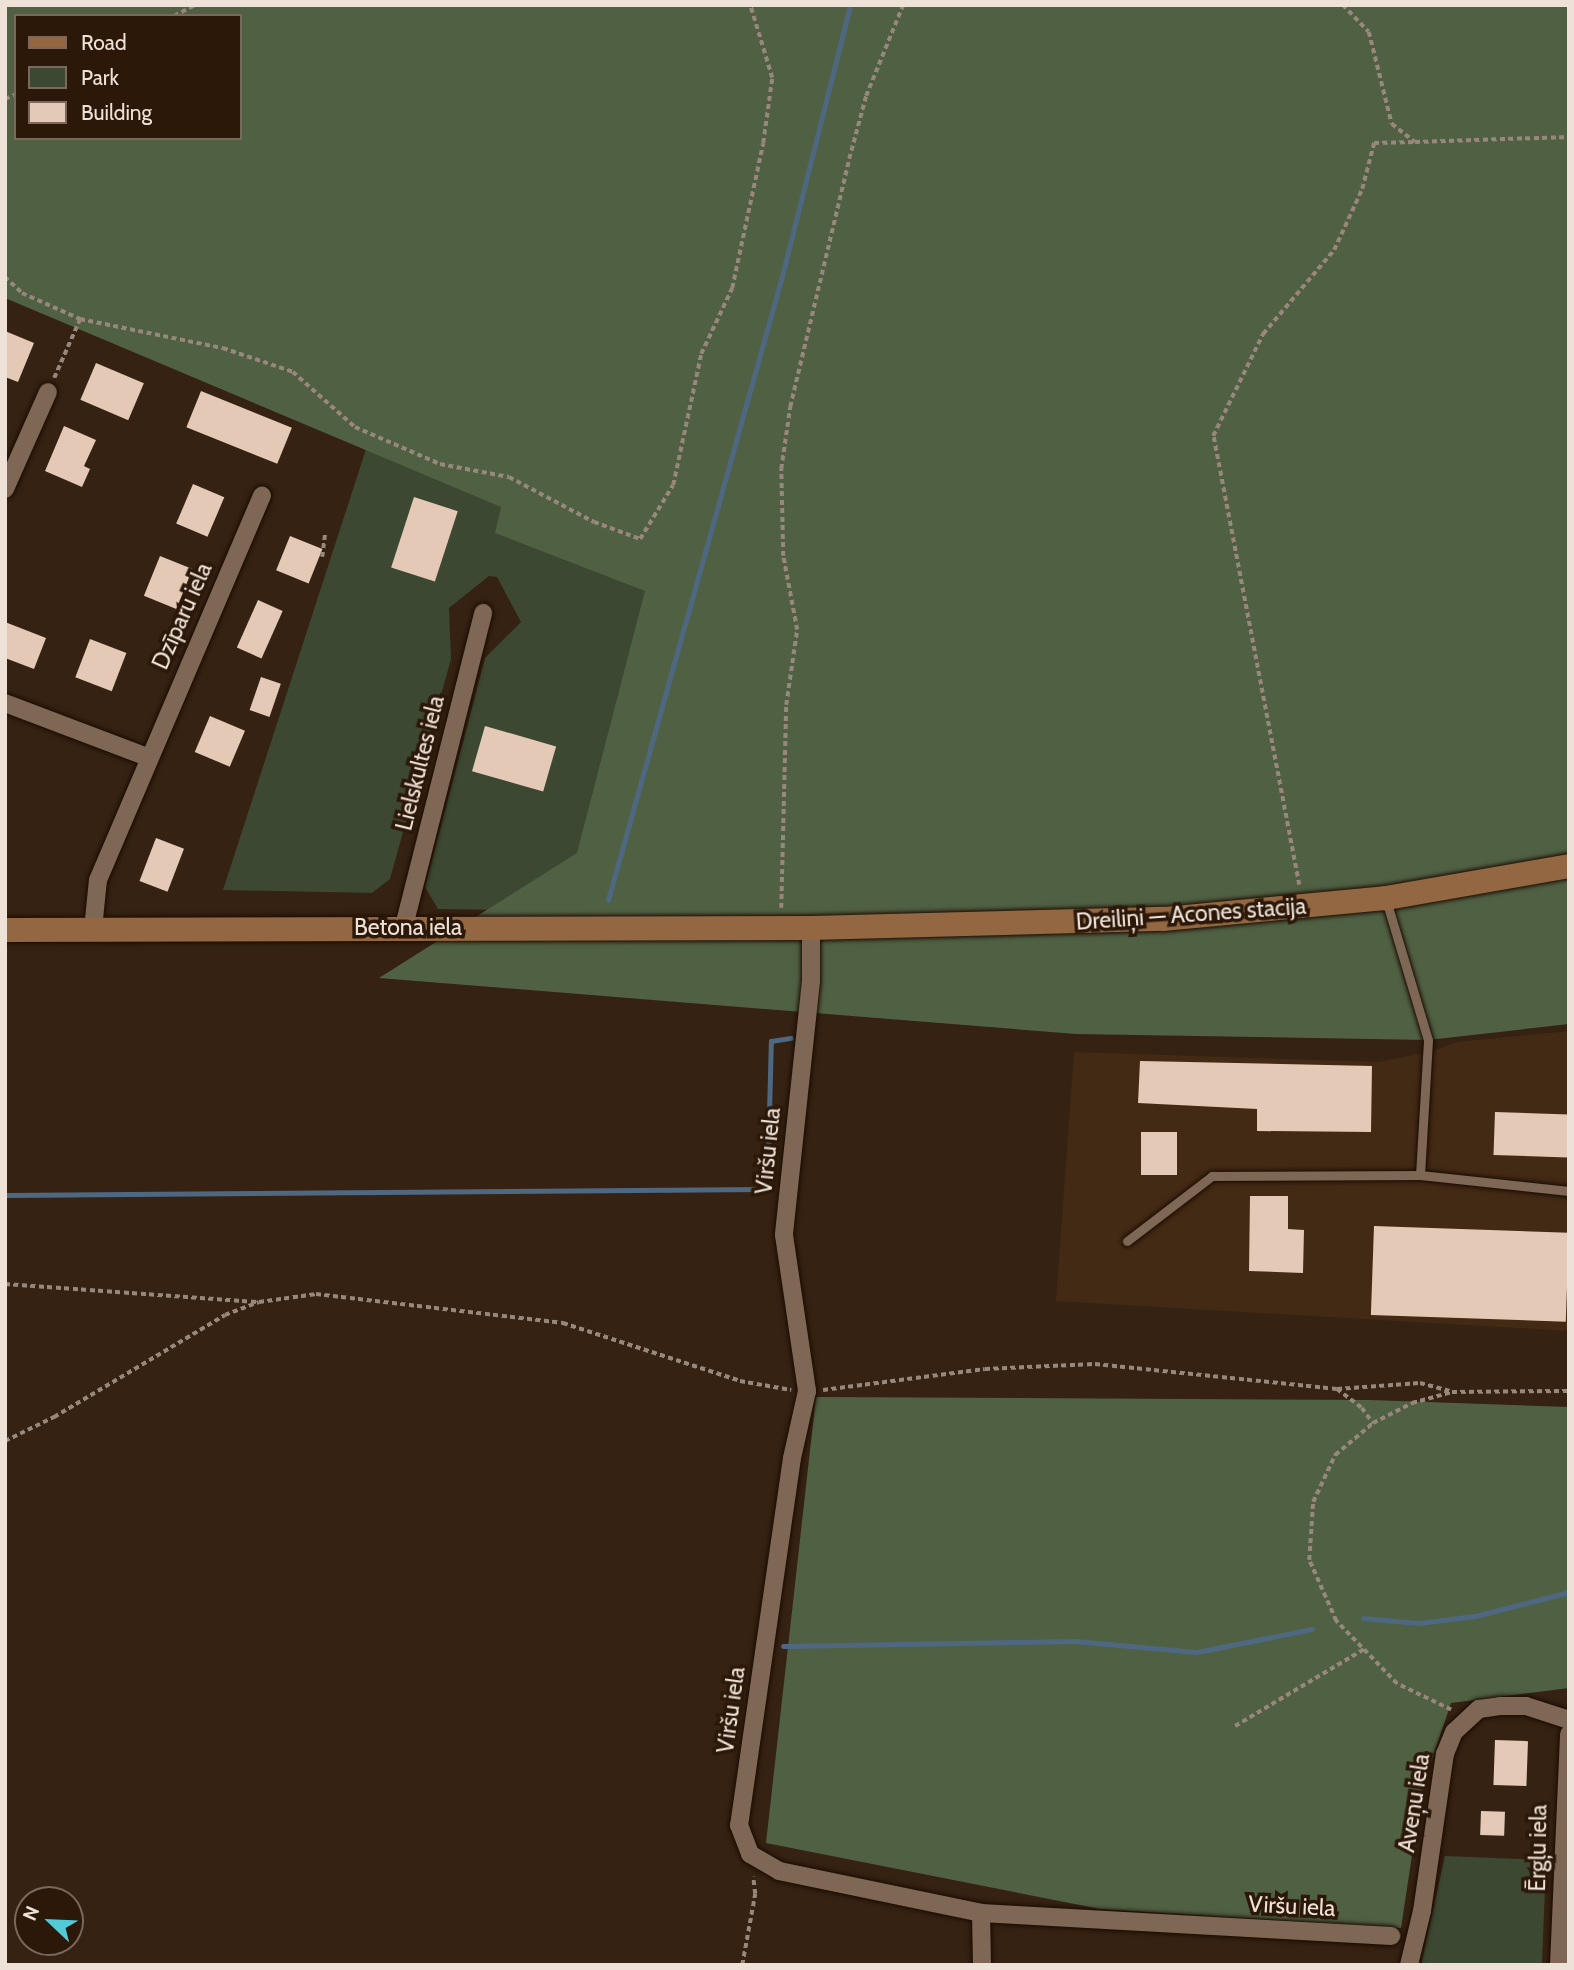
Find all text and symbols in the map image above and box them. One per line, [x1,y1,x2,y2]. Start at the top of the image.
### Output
legend [14,14,242,140]
text: Road [81,30,127,55]
text: Park [81,65,119,90]
text: Building [81,100,152,125]
street label: Dzīparu iela [146,558,218,674]
street label: Lielskultes iela [390,693,450,833]
street label: Dreiliņi — Acones stacija [1075,892,1307,936]
street label: Betona iela [354,913,462,941]
street label: Viršu iela [750,1106,786,1196]
street label: Viršu iela [711,1665,751,1755]
street label: Aveņu iela [1393,1752,1435,1854]
street label: Ērgļu iela [1523,1804,1553,1892]
north arrow [14,1886,84,1956]
street label: Viršu iela [1248,1890,1336,1922]
text: N [18,1903,44,1924]

